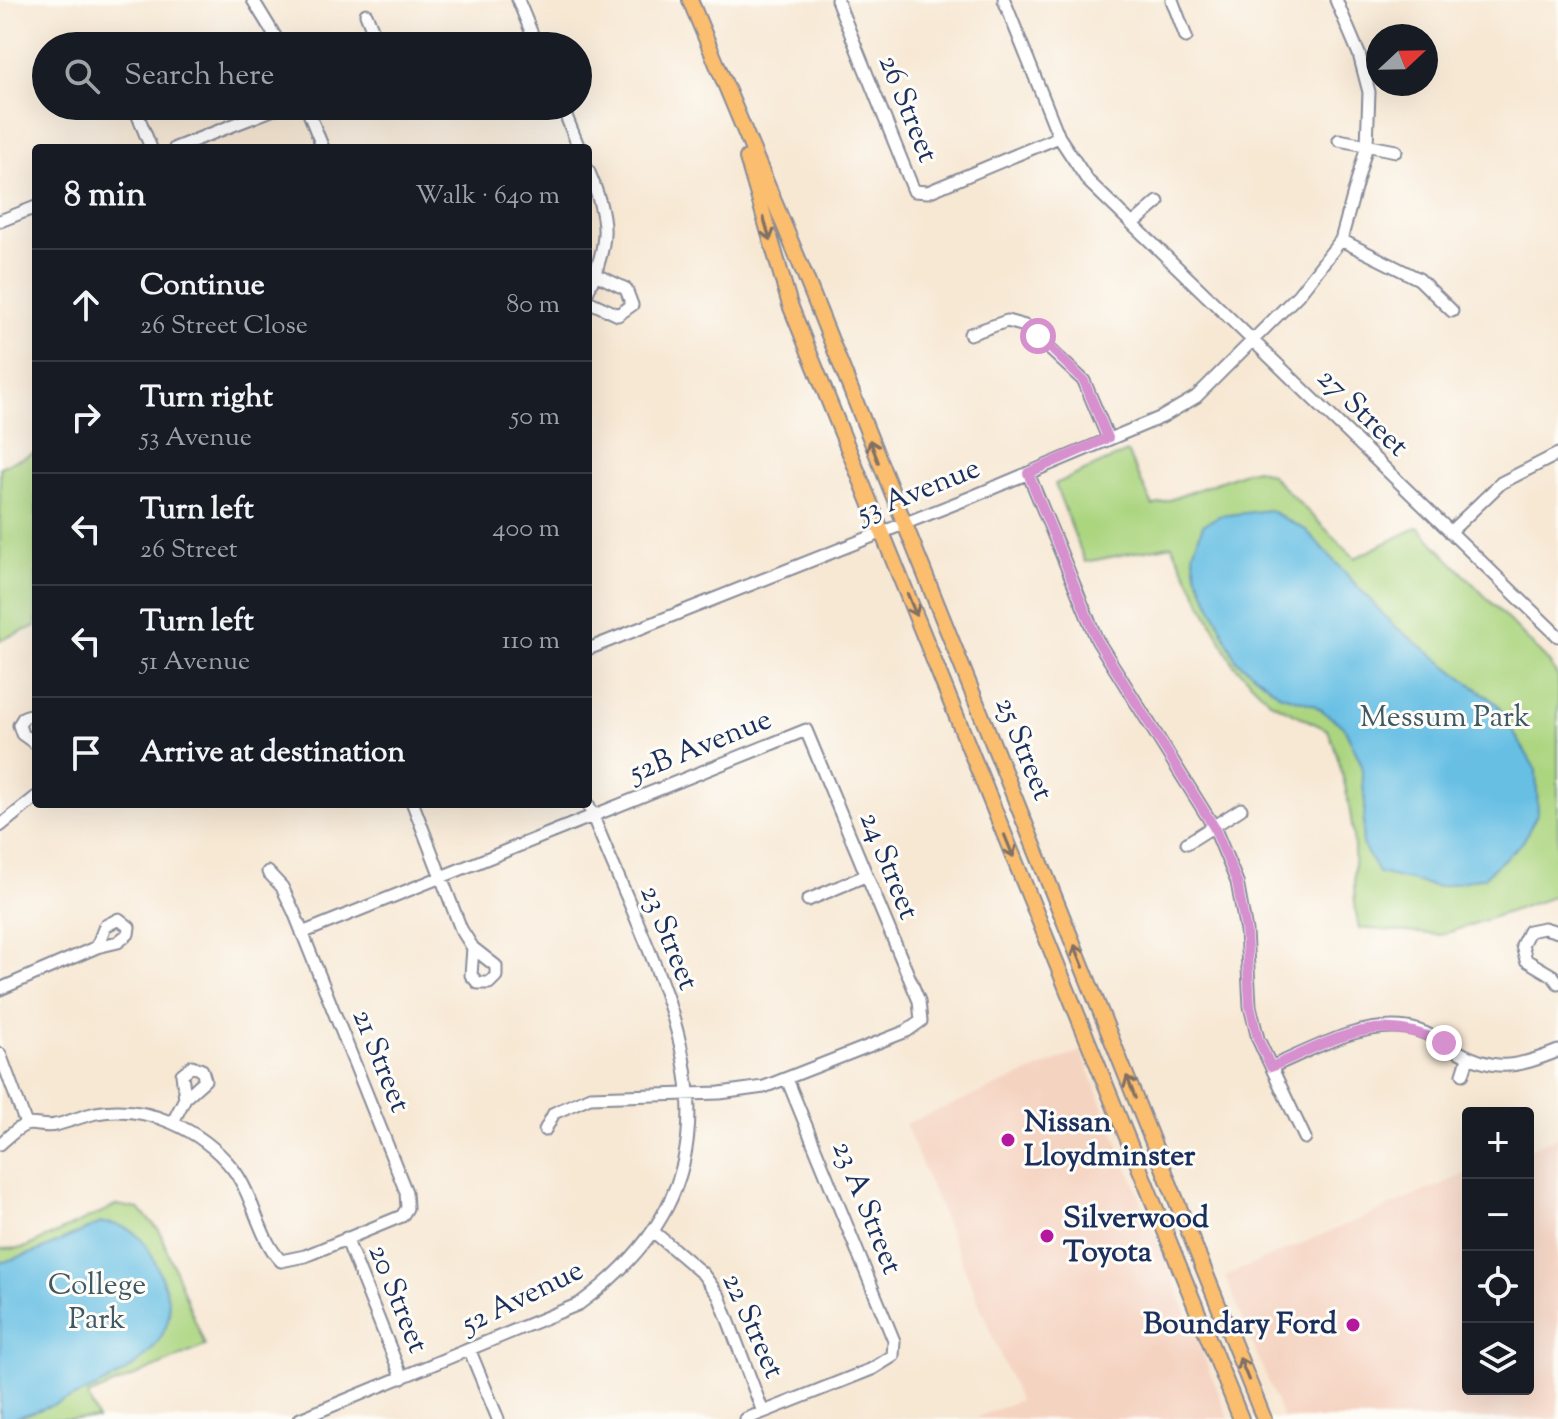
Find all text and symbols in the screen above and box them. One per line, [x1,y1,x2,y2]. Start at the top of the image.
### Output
north arrow [1366,24,1438,96]
search box [32,32,592,120]
street label: 26 Street [866,49,948,169]
icon: search [60,54,104,98]
text: Search here [124,55,274,98]
text: 8 min [64,172,146,221]
text: Walk · 640 m [415,178,560,215]
one-way arrow [760,215,775,241]
text: Continue [140,265,265,308]
icon: ahead [64,283,108,327]
text: 80 m [506,287,560,324]
text: 26 Street Close [140,308,308,345]
route start [1020,318,1056,354]
street label: 27 Street [1306,358,1418,468]
text: Turn right [140,377,273,420]
icon: right [64,395,108,439]
text: 50 m [510,399,560,436]
text: 53 Avenue [140,420,252,457]
one-way arrow [866,439,880,464]
street label: 53 Avenue [849,448,987,537]
text: Turn left [140,489,254,532]
icon: left [64,507,108,551]
text: 400 m [493,511,560,548]
text: 26 Street [140,532,238,569]
one-way arrow [905,592,920,617]
text: Turn left [140,601,254,644]
icon: left [64,619,108,663]
text: 110 m [502,623,560,660]
text: 51 Avenue [140,644,250,681]
street label: 25 Street [983,691,1063,807]
park label: Messum Park [1360,697,1530,740]
street label: 52B Avenue [622,699,779,796]
icon: arrive [64,731,108,775]
text: Arrive at destination [140,732,405,775]
street label: 24 Street [847,806,929,926]
one-way arrow [1003,833,1017,858]
street label: 23 Street [627,879,709,997]
one-way arrow [1070,944,1085,969]
street label: 21 Street [340,1003,420,1119]
route end [1426,1025,1462,1061]
one-way arrow [1123,1075,1137,1100]
place label: Nissan Lloydminster [1024,1102,1196,1179]
map controls [1462,1107,1534,1395]
button: + [1462,1107,1534,1179]
marker: Nissan Lloydminster [999,1131,1017,1149]
street label: 23 A Street [820,1135,912,1281]
button: − [1462,1179,1534,1251]
place label: Silverwood Toyota [1063,1198,1209,1275]
marker: Silverwood Toyota [1038,1227,1056,1245]
street label: 20 Street [356,1238,438,1360]
street label: 52 Avenue [453,1250,591,1347]
button: locate [1462,1251,1534,1323]
park label: College Park [48,1265,146,1342]
street label: 22 Street [710,1266,794,1386]
place label: Boundary Ford [1143,1304,1337,1347]
marker: Boundary Ford [1344,1316,1362,1334]
button: layers [1462,1323,1534,1395]
one-way arrow [1236,1357,1250,1382]

